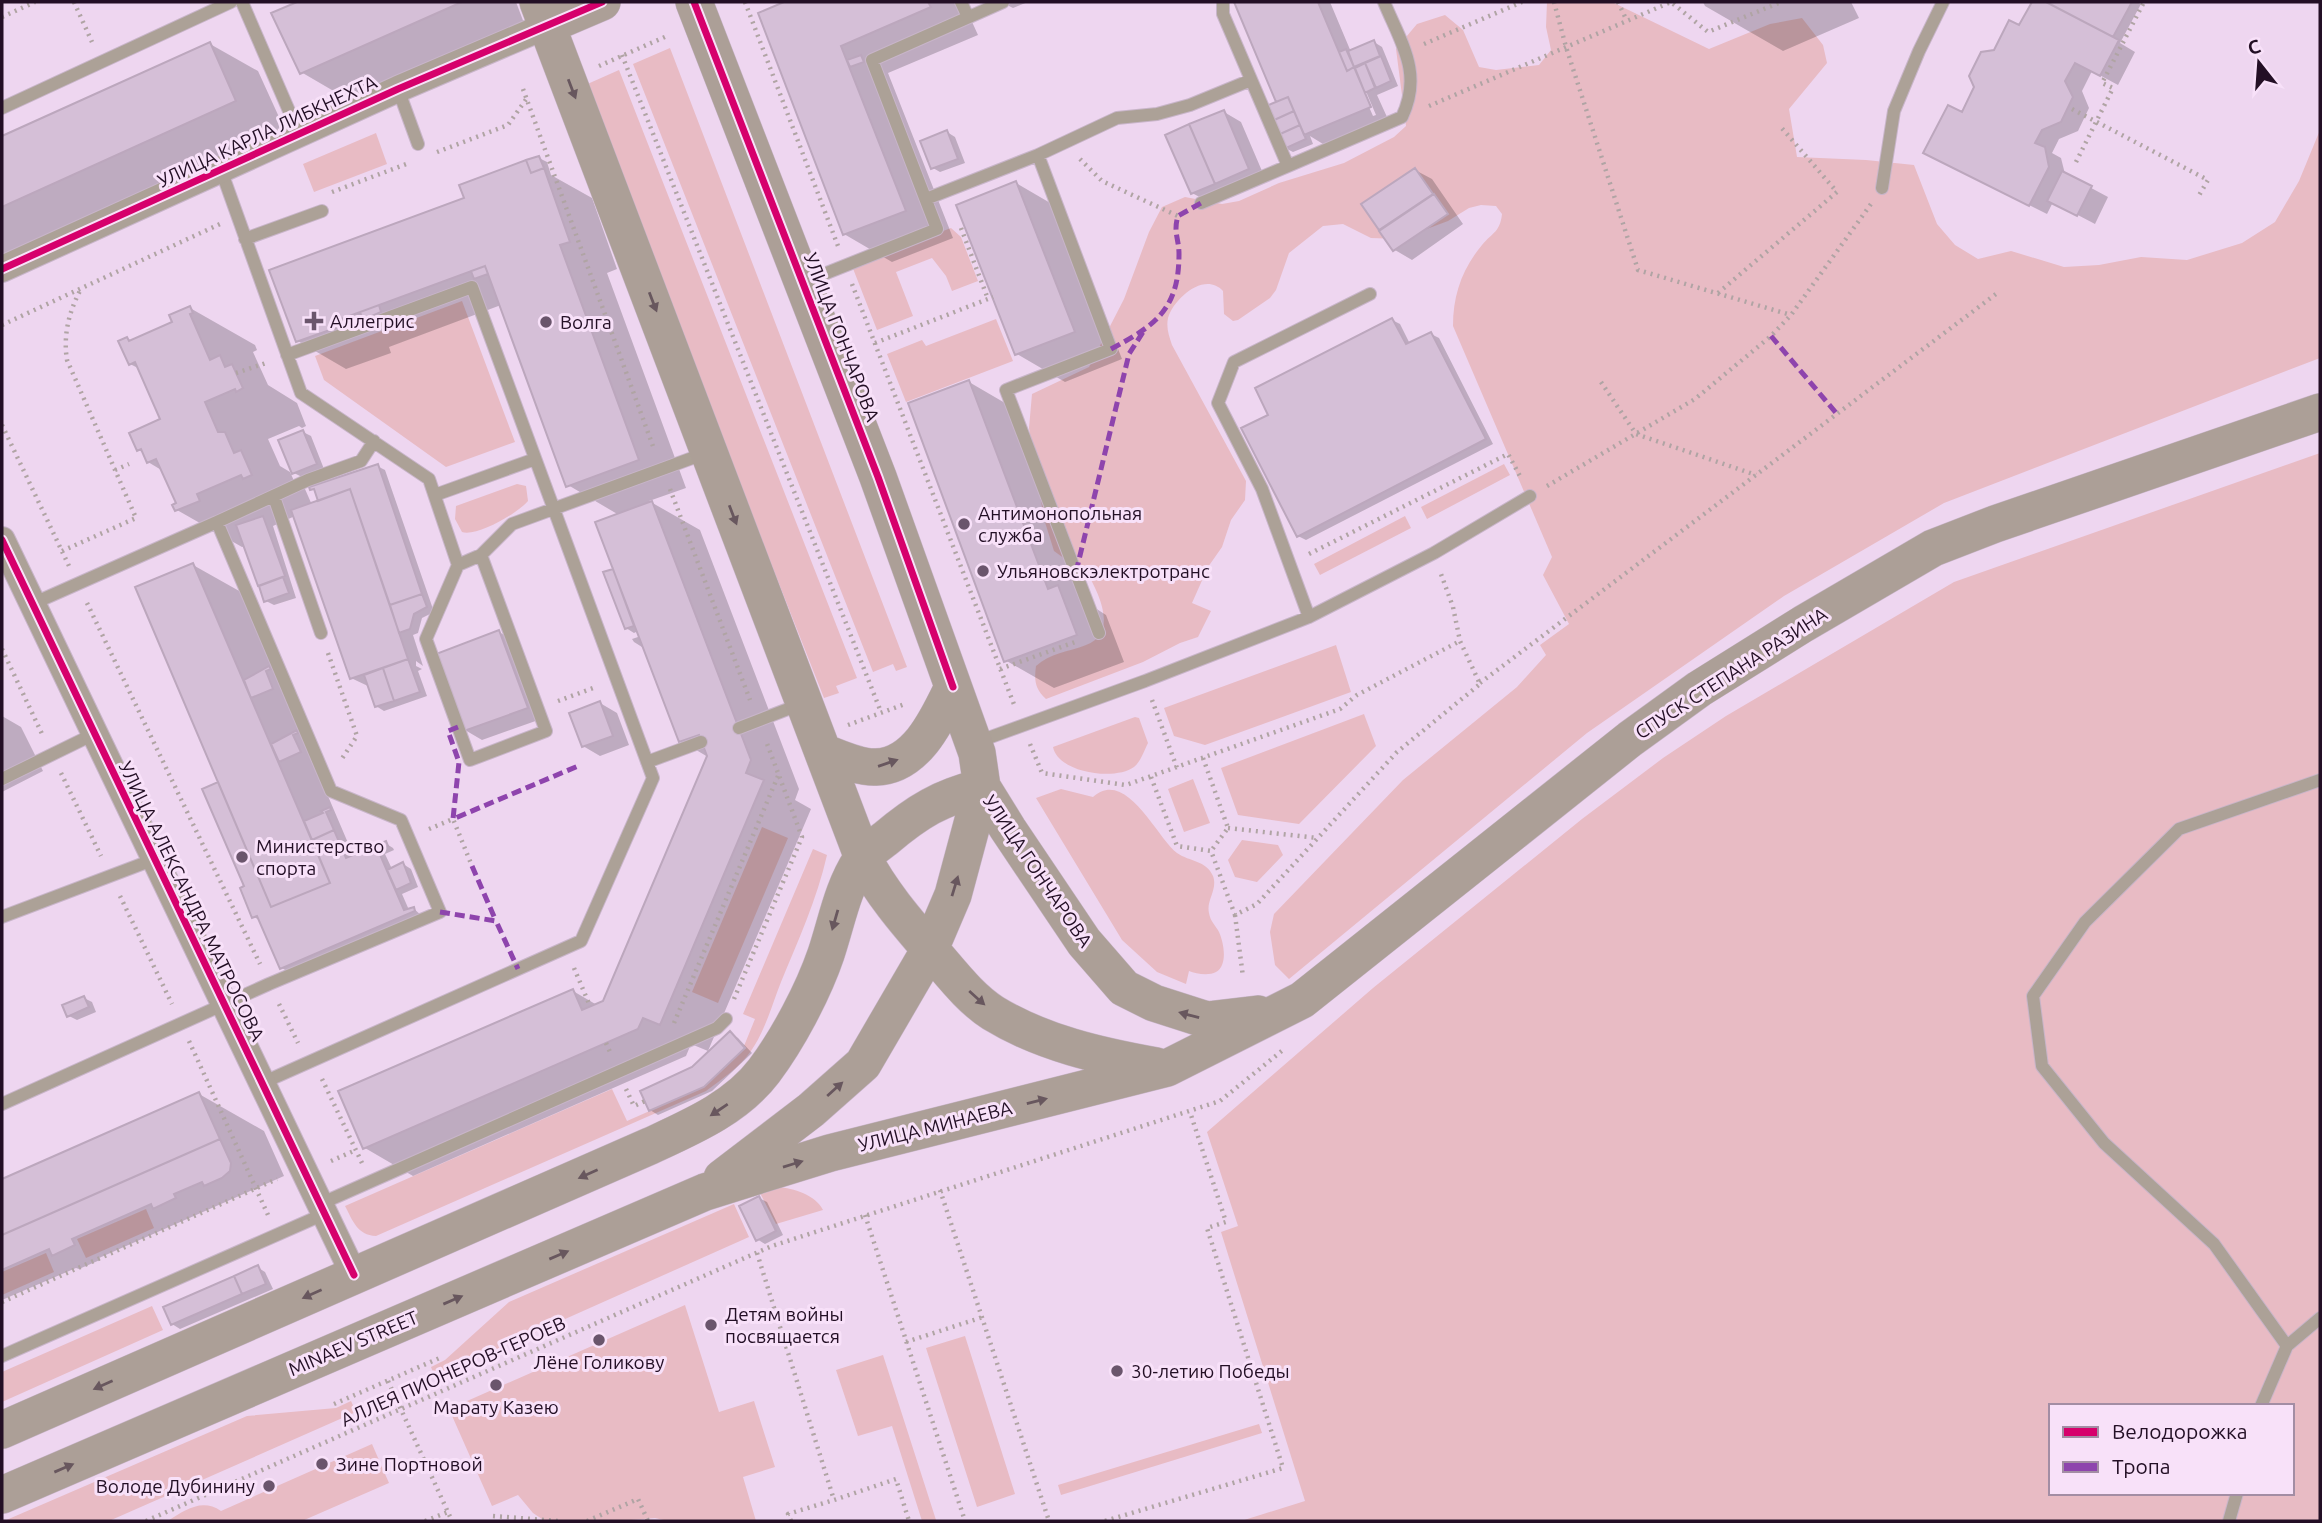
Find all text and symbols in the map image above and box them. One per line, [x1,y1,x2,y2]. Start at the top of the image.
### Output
north arrow [2224,28,2294,98]
text: С [2245,34,2263,59]
street label: УЛИЦА КАРЛА ЛИБКНЕХТА [154,70,381,192]
one-way arrow [567,79,578,100]
street label: УЛИЦА ГОНЧАРОВА [800,250,885,425]
one-way arrow [648,291,659,312]
place label: Аллегрис [330,310,415,332]
marker: Аллегрис [304,311,324,331]
place label: Волга [560,311,612,333]
marker: Волга [538,314,554,330]
place label: Антимонопольная служба [978,502,1142,546]
one-way arrow [728,504,739,525]
marker: Антимонопольная служба [956,516,972,532]
place label: Ульяновскэлектротранс [997,560,1210,582]
marker: Ульяновскэлектротранс [975,563,991,579]
street label: СПУСК СТЕПАНА РАЗИНА [1631,602,1832,743]
one-way arrow [877,757,898,768]
street label: УЛИЦА АЛЕКСАНДРА МАТРОСОВА [115,758,270,1045]
street label: УЛИЦА ГОНЧАРОВА [979,791,1097,952]
place label: Министерство спорта [256,835,384,879]
marker: Министерство спорта [234,849,250,865]
one-way arrow [951,875,961,896]
one-way arrow [829,909,840,931]
one-way arrow [968,990,985,1006]
one-way arrow [1178,1009,1199,1019]
one-way arrow [826,1081,844,1097]
one-way arrow [1026,1095,1048,1106]
street label: УЛИЦА МИНАЕВА [856,1096,1015,1156]
one-way arrow [710,1103,728,1117]
one-way arrow [783,1159,804,1169]
one-way arrow [577,1169,598,1180]
one-way arrow [549,1249,570,1260]
one-way arrow [301,1289,322,1300]
one-way arrow [443,1294,464,1305]
place label: Детям войны посвящается [725,1303,844,1347]
street label: MINAEV STREET [285,1306,421,1380]
street label: АЛЛЕЯ ПИОНЕРОВ-ГЕРОЕВ [337,1311,569,1431]
marker: Детям войны посвящается [703,1317,719,1333]
marker: Лёне Голикову [591,1332,607,1348]
place label: Лёне Голикову [534,1351,664,1373]
place label: 30-летию Победы [1131,1360,1290,1382]
marker: 30-летию Победы [1109,1363,1125,1379]
marker: Марату Казею [488,1377,504,1393]
one-way arrow [93,1379,113,1391]
place label: Марату Казею [433,1396,559,1418]
legend [2049,1404,2294,1495]
text: Велодорожка [2112,1419,2248,1443]
place label: Зине Портновой [336,1453,483,1475]
text: Тропа [2112,1454,2171,1478]
marker: Зине Портновой [314,1456,330,1472]
one-way arrow [54,1462,75,1473]
place label: Володе Дубинину [96,1475,255,1497]
marker: Володе Дубинину [261,1478,277,1494]

